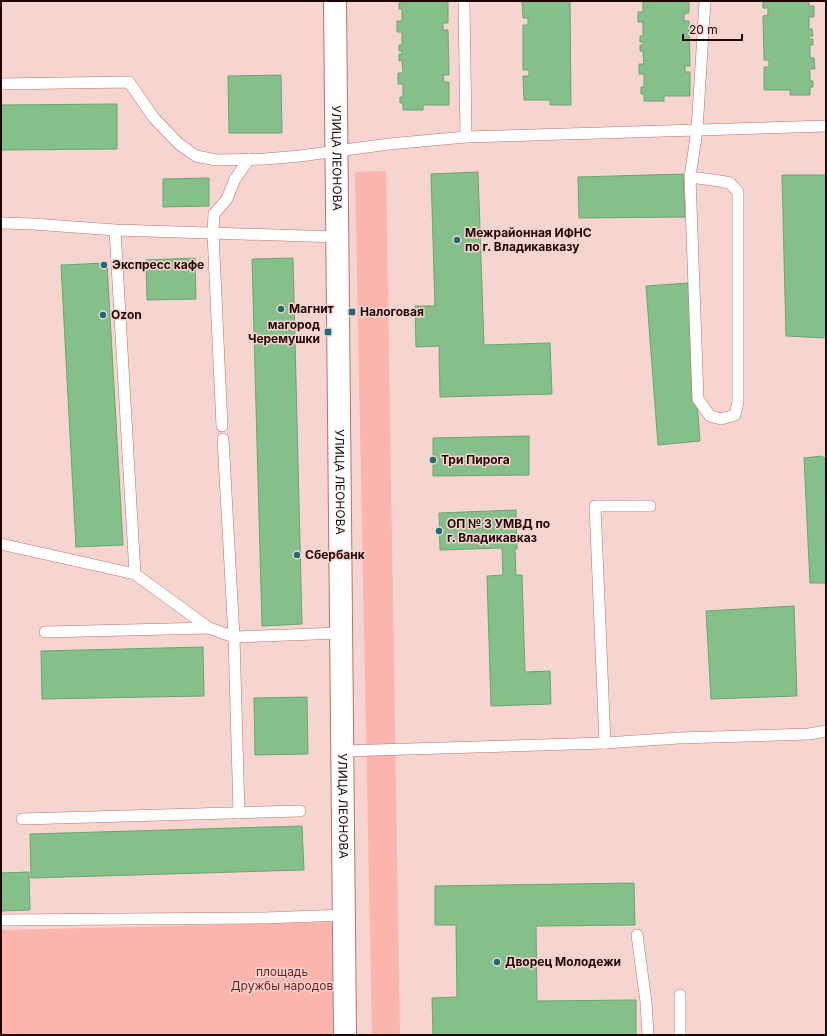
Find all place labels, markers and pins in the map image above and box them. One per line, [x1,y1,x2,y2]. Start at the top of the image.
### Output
place label: Межрайонная ИФНС по г. Владикавказу [465,225,592,254]
marker: Межрайонная ИФНС по г. Владикавказу [452,235,462,245]
place label: Экспресс кафе [112,257,204,272]
marker: Экспресс кафе [99,260,109,270]
place label: Магнит [289,301,334,316]
marker: Магнит [276,304,286,314]
place label: Налоговая [360,304,424,319]
place label: Ozon [111,307,142,322]
marker: Налоговая [347,307,357,317]
marker: Ozon [98,310,108,320]
place label: магород Черемушки [248,317,320,346]
marker: магород Черемушки [323,327,333,337]
place label: Три Пирога [441,452,510,467]
marker: Три Пирога [428,455,438,465]
place label: ОП № 3 УМВД по г. Владикавказ [447,516,550,545]
marker: ОП № 3 УМВД по г. Владикавказ [434,526,444,536]
place label: Сбербанк [305,547,365,562]
marker: Сбербанк [292,550,302,560]
place label: Дворец Молодежи [505,954,621,969]
marker: Дворец Молодежи [492,957,502,967]

